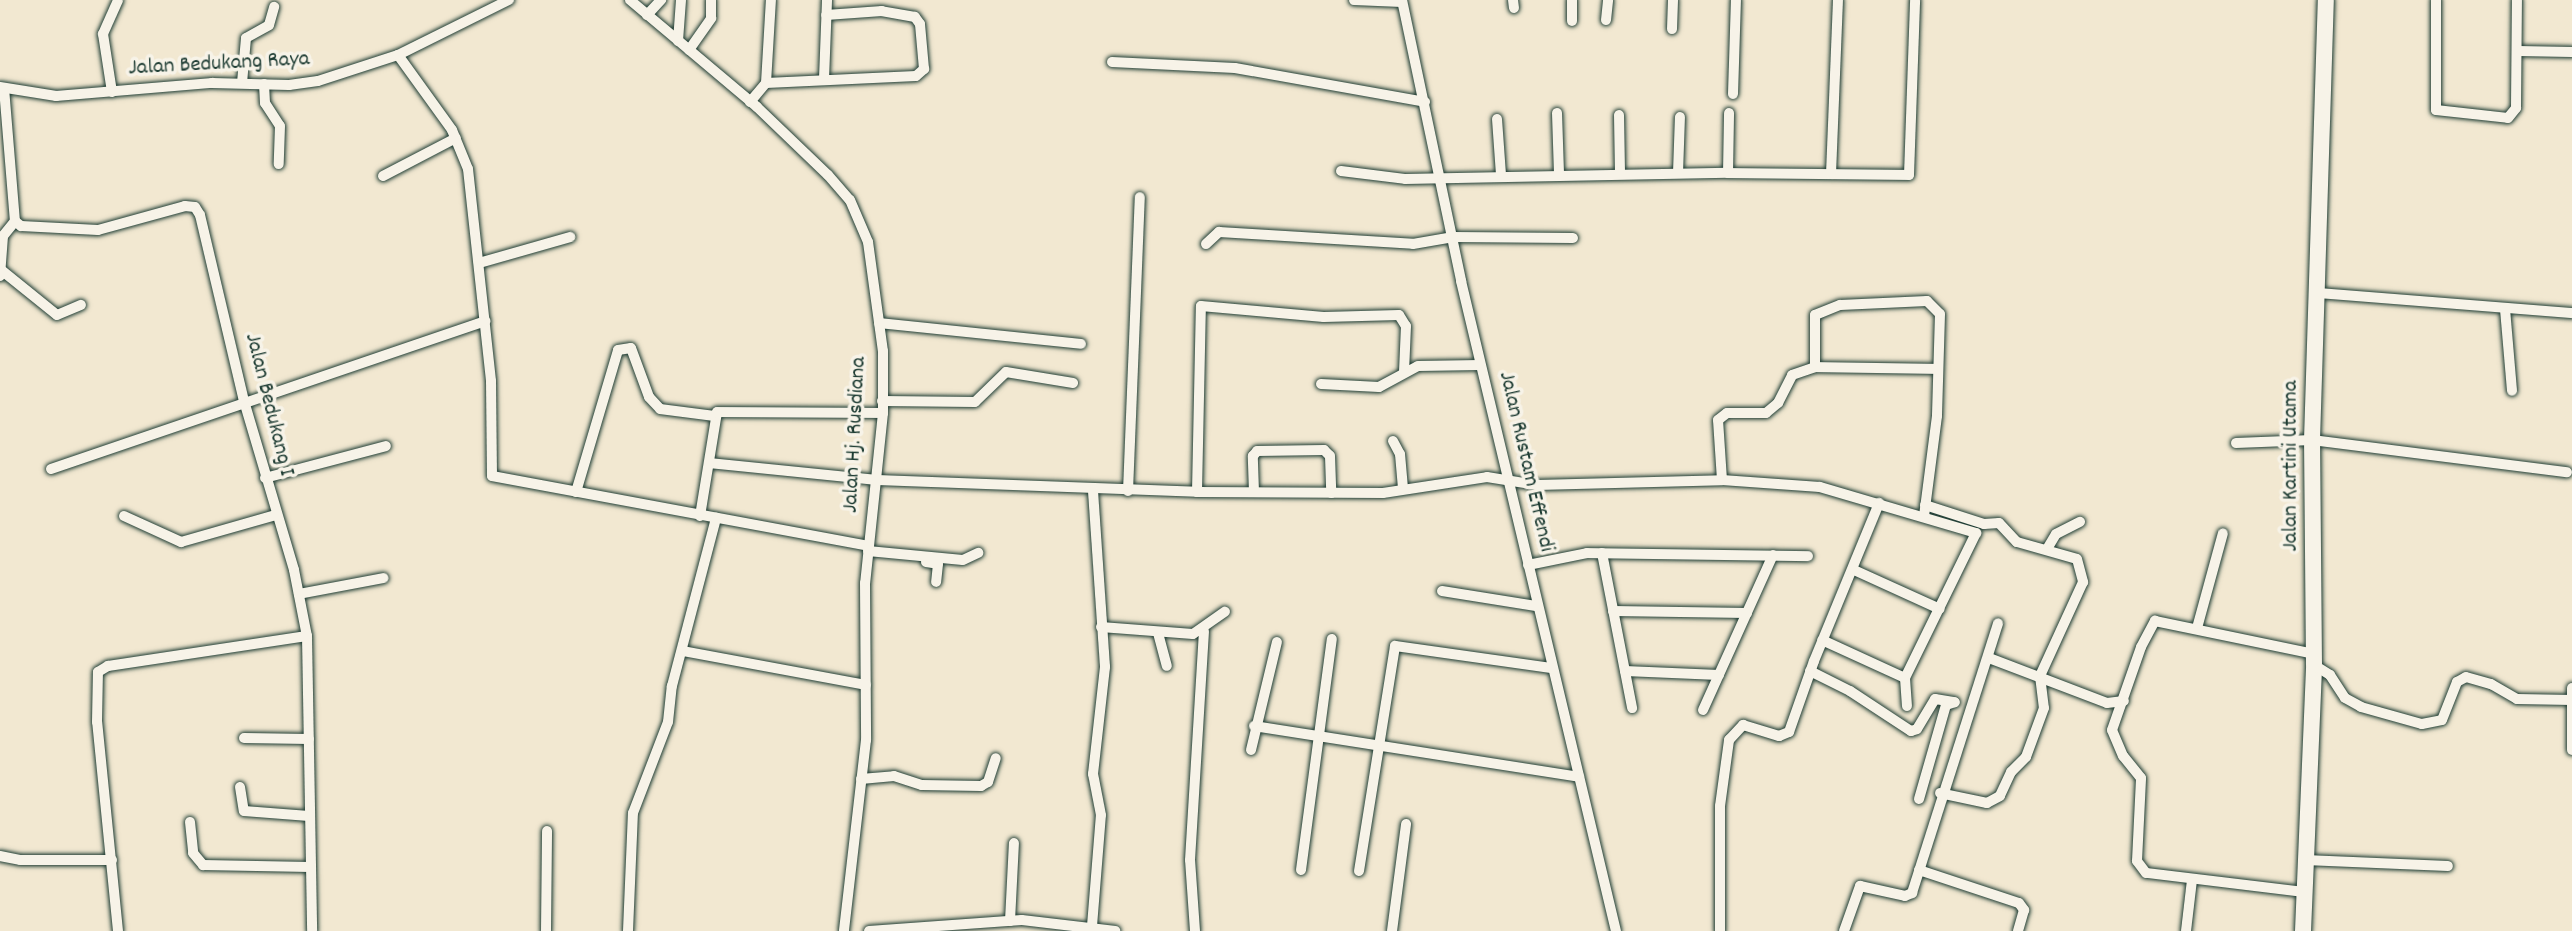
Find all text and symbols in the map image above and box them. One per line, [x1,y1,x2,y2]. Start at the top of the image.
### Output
street label: Jalan Bedukang Raya [128,46,310,84]
street label: Jalan Bedukang I [237,331,299,479]
street label: Jalan Hj. Rusdiana [838,356,874,514]
street label: Jalan Rustam Effendi [1491,369,1559,555]
street label: Jalan Kartini Utama [2278,380,2306,552]

